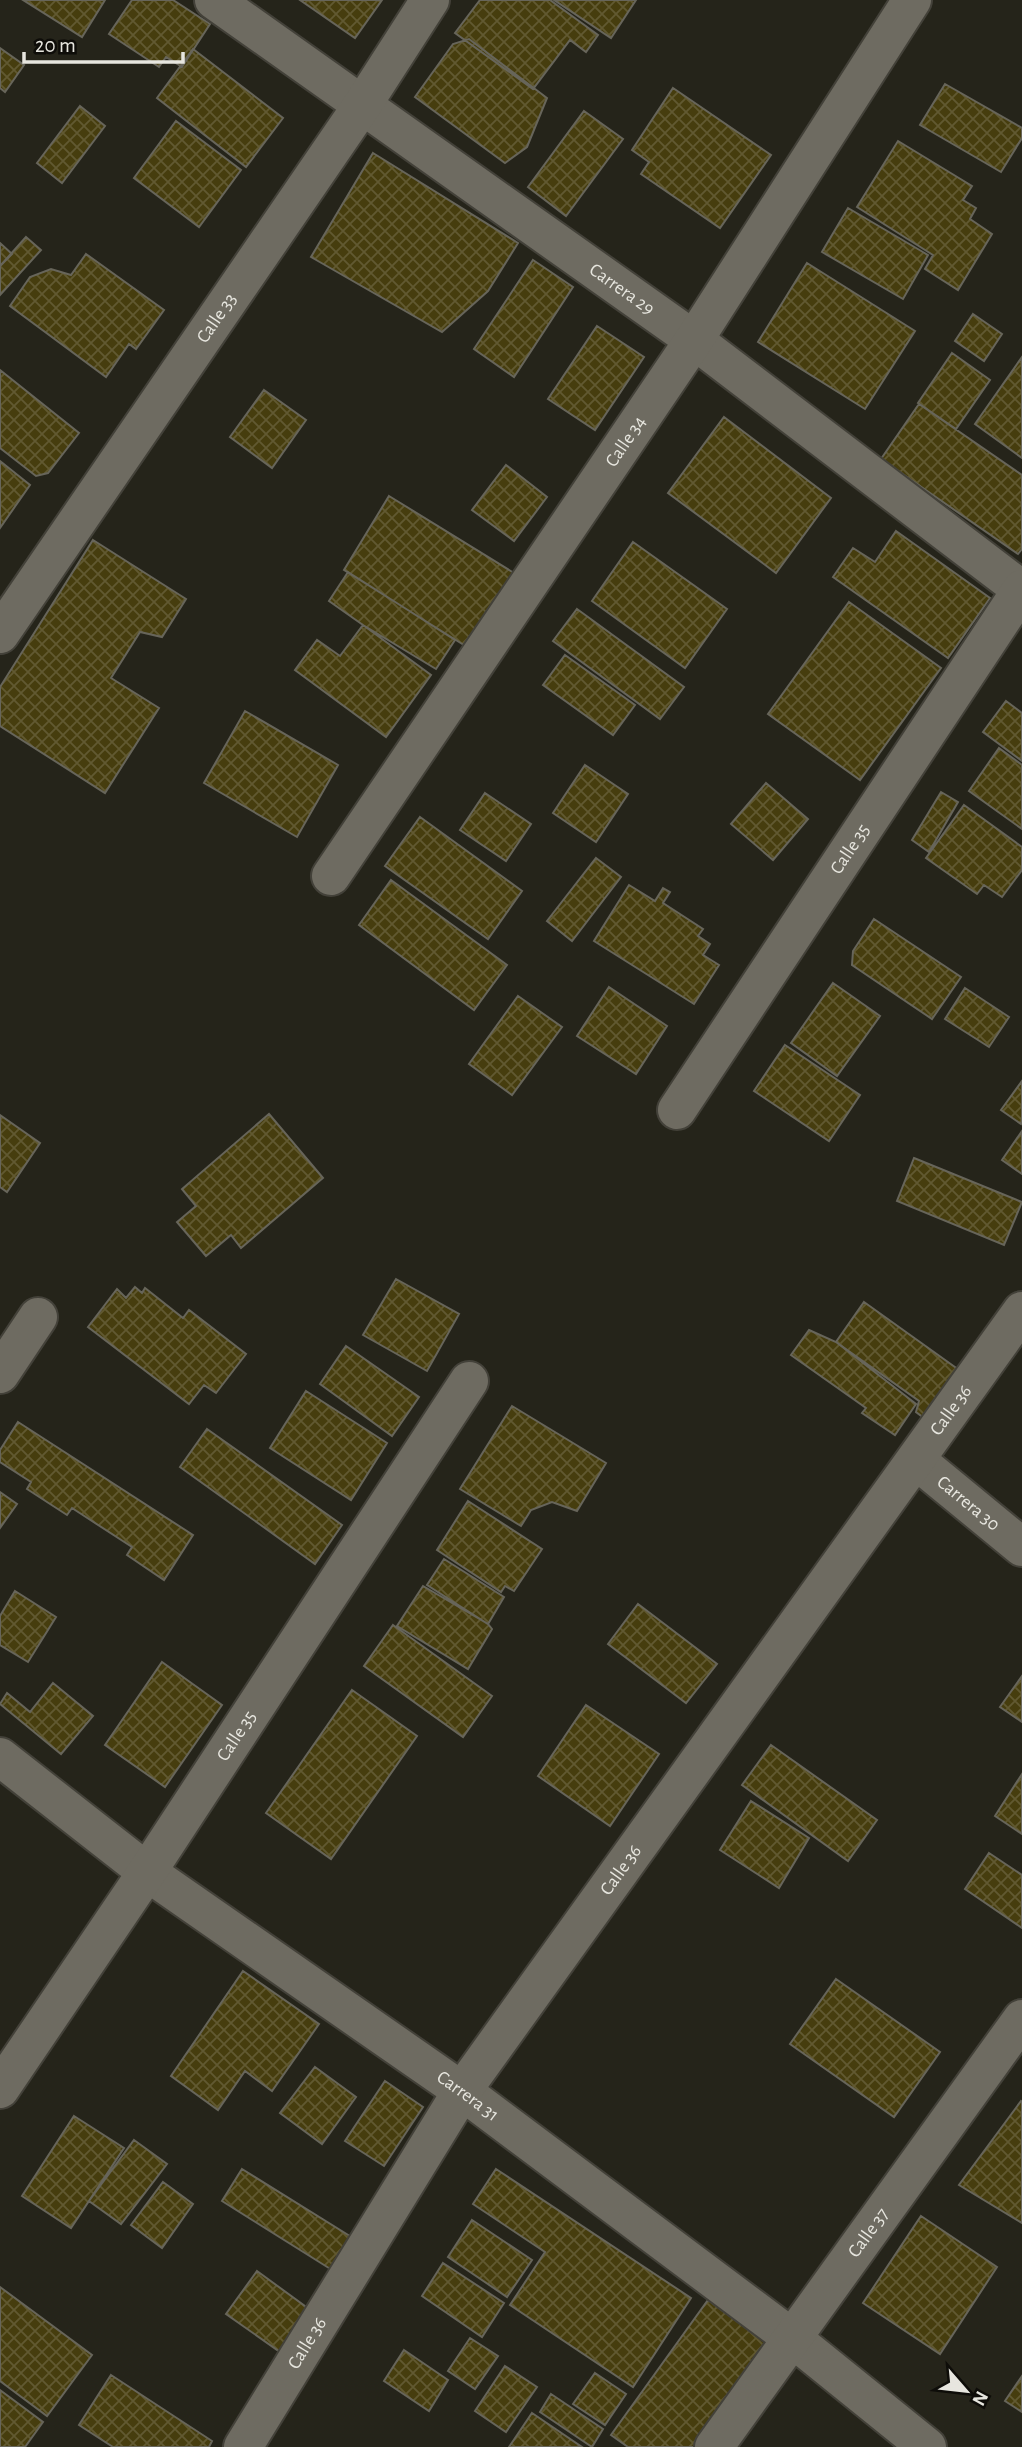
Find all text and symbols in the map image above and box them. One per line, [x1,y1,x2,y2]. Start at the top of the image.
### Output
scale bar [24,21,184,65]
text: 20 m [35,35,76,56]
street label: Carrera 29 [586,260,658,318]
street label: Calle 33 [193,290,240,346]
street label: Calle 34 [602,412,649,470]
street label: Calle 35 [826,820,873,878]
street label: Calle 36 [926,1382,975,1439]
street label: Carrera 30 [933,1472,1004,1534]
street label: Calle 35 [213,1707,260,1764]
street label: Calle 36 [596,1841,645,1899]
street label: Carrera 31 [433,2067,503,2125]
street label: Calle 37 [844,2204,892,2261]
street label: Calle 36 [284,2314,330,2372]
north arrow [931,2356,1001,2426]
text: N [968,2388,991,2409]

